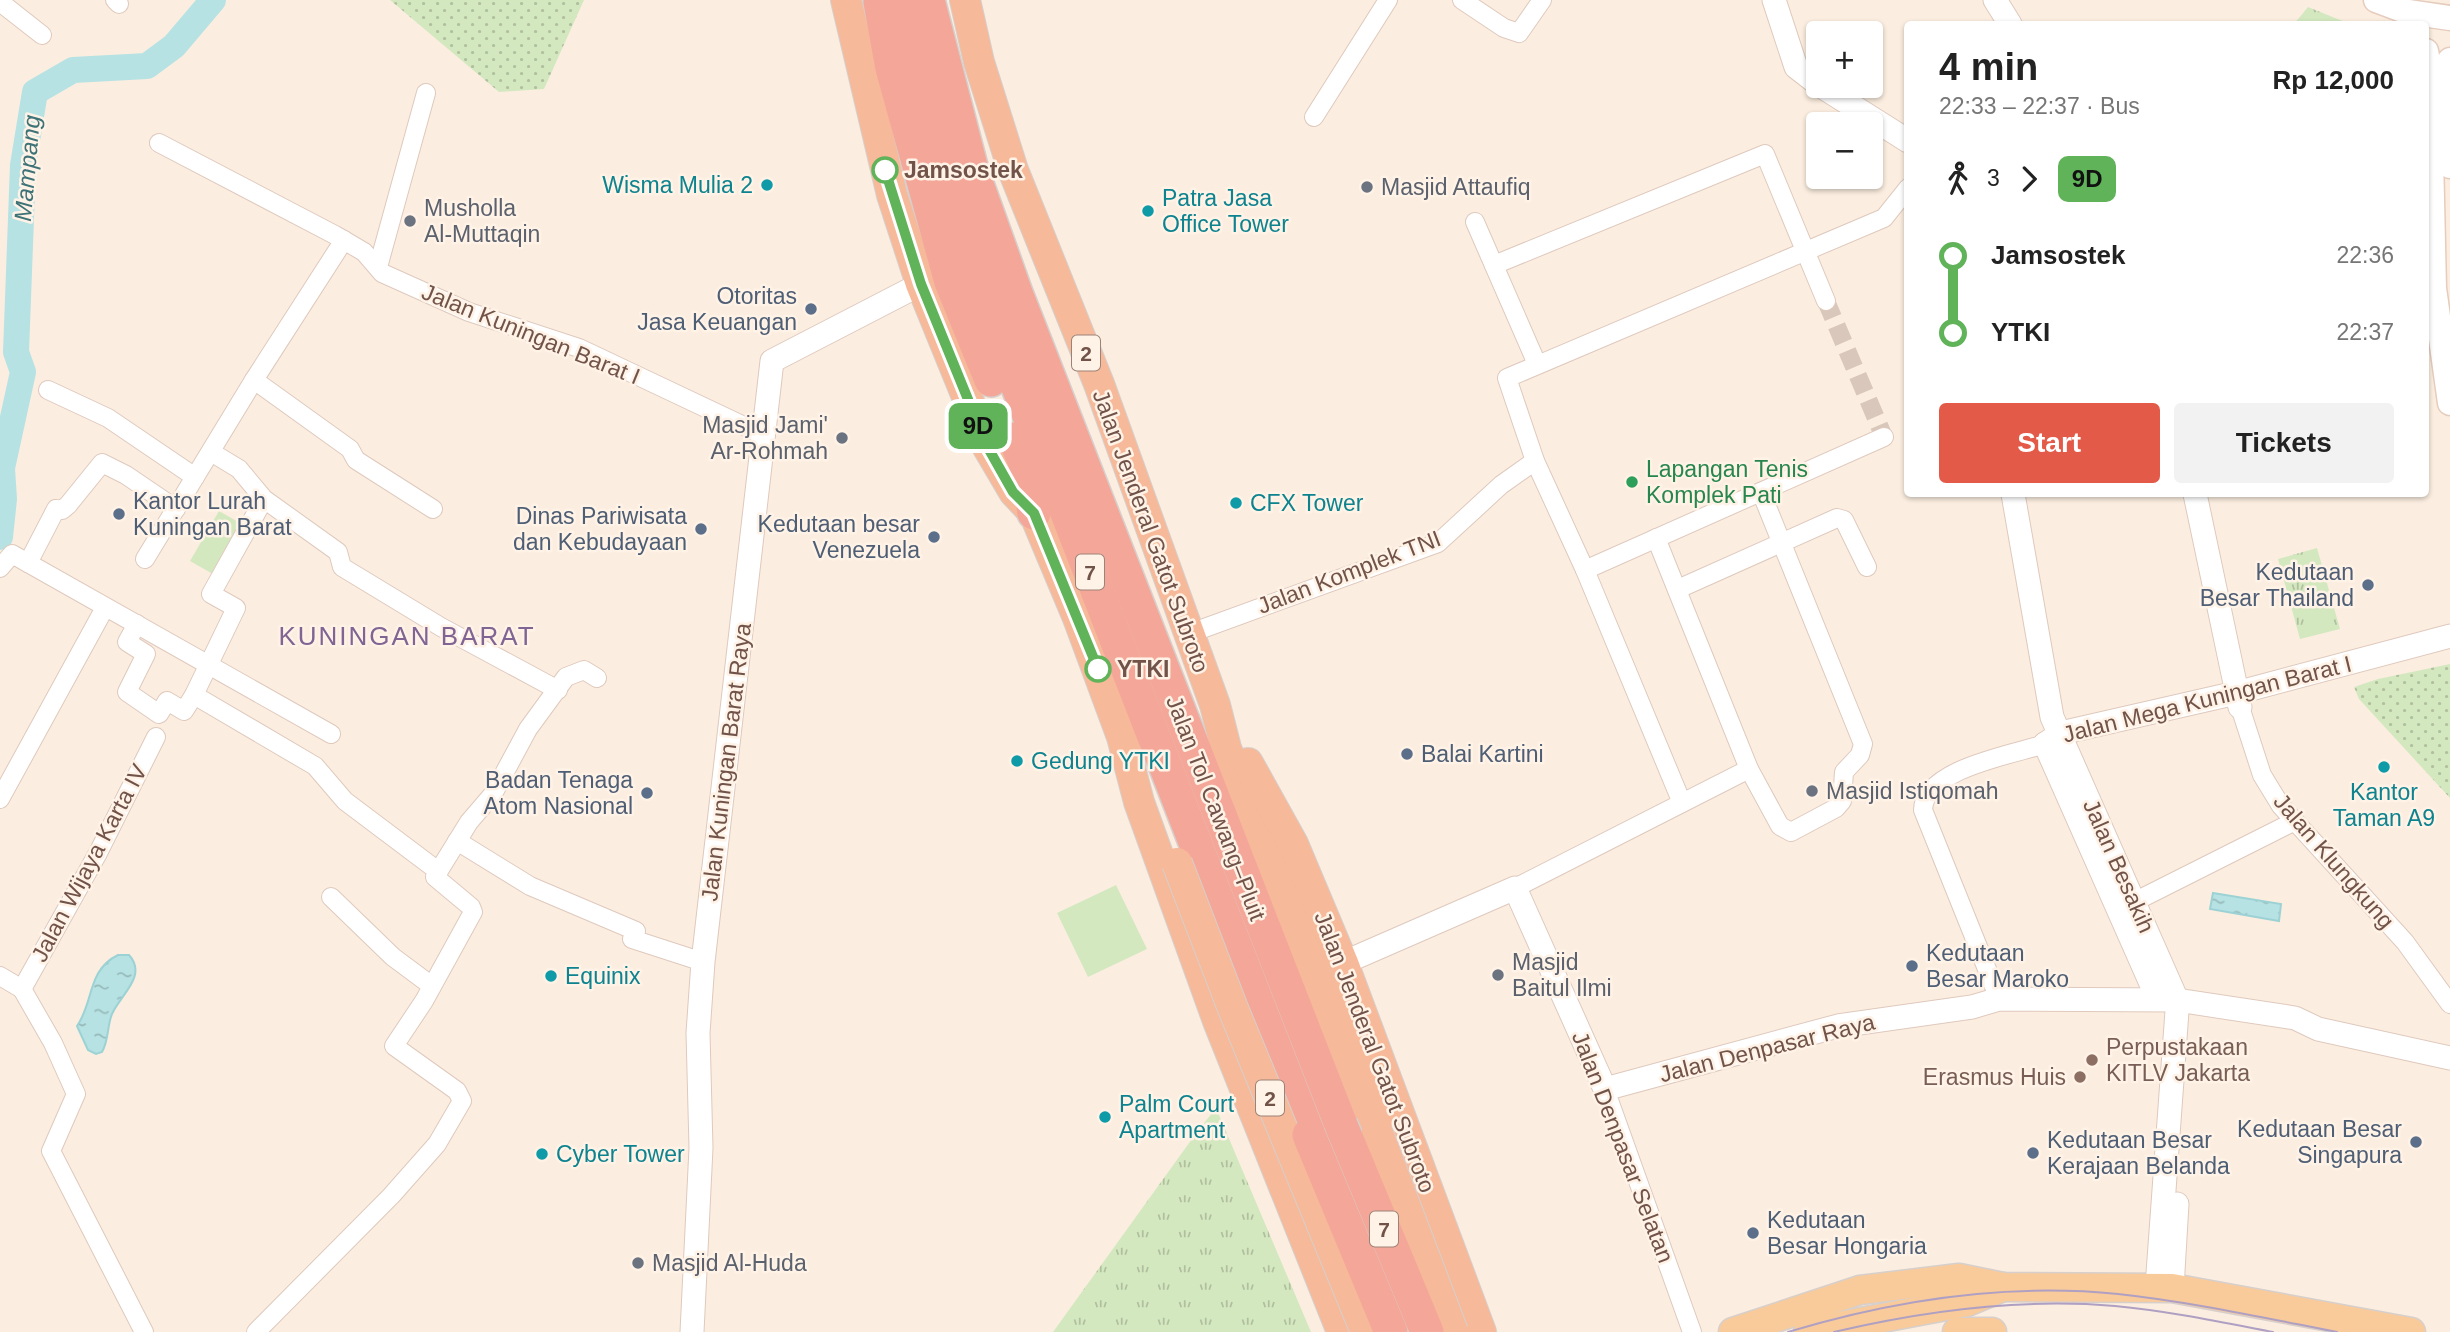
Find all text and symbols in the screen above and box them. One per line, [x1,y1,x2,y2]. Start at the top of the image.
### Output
map controls [1806,21,1883,189]
button: + [1806,21,1883,98]
text: 4 min [1939,46,2038,88]
text: Rp 12,000 [2273,65,2394,95]
text: 22:33 – 22:37 · Bus [1939,93,2140,119]
button: − [1806,112,1883,189]
water label: Mampang [9,113,45,222]
marker: Jamsostek [872,157,898,183]
place label: Jamsostek [904,157,1023,183]
icon: walk [1939,160,1977,198]
icon: forward [2010,160,2048,198]
text: 3 [1987,165,2000,191]
text: 9D [2072,165,2102,192]
place label: Wisma Mulia 2 [602,172,753,198]
place label: Masjid Attaufiq [1381,174,1531,200]
marker: Wisma Mulia 2 [759,177,775,193]
marker: Masjid Attaufiq [1359,179,1375,195]
place label: Patra Jasa Office Tower [1162,185,1289,237]
place label: Musholla Al-Muttaqin [424,195,540,247]
marker: Patra Jasa Office Tower [1140,203,1156,219]
marker: Musholla Al-Muttaqin [402,213,418,229]
text: Jamsostek [1991,240,2125,270]
text: 22:36 [2336,242,2394,268]
street label: Jalan Kuningan Barat I [418,278,644,390]
place label: Otoritas Jasa Keuangan [637,283,797,335]
marker: Otoritas Jasa Keuangan [803,301,819,317]
text: YTKI [1991,317,2050,347]
text: 22:37 [2336,319,2394,345]
road number: 2 [1072,336,1100,370]
street label: Jalan Jenderal Gatot Subroto [1088,386,1214,676]
line badge: 9D [946,403,1010,449]
button: Start [1939,403,2160,483]
button: Tickets [2174,403,2394,483]
place label: Masjid Jami' Ar-Rohmah [702,412,828,464]
text: 9D [963,412,993,439]
marker: Masjid Jami' Ar-Rohmah [834,430,850,446]
place label: Lapangan Tenis Komplek Pati [1646,456,1808,508]
marker: Lapangan Tenis Komplek Pati [1624,474,1640,490]
place label: Kantor Lurah Kuningan Barat [133,488,292,540]
place label: CFX Tower [1250,490,1364,516]
marker: CFX Tower [1228,495,1244,511]
place label: Dinas Pariwisata dan Kebudayaan [513,503,687,555]
marker: Kantor Lurah Kuningan Barat [111,506,127,522]
place label: Kedutaan besar Venezuela [758,511,920,563]
marker: Dinas Pariwisata dan Kebudayaan [693,521,709,537]
street label: Jalan Komplek TNI [1254,525,1444,619]
marker: Kedutaan besar Venezuela [926,529,942,545]
road number: 7 [1076,554,1104,590]
place label: Kedutaan Besar Thailand [2200,559,2354,611]
marker: Kedutaan Besar Thailand [2360,577,2376,593]
district label: KUNINGAN BARAT [278,621,536,651]
street label: Jalan Kuningan Barat Raya [696,621,756,903]
street label: Jalan Mega Kuningan Barat I [2060,651,2354,747]
marker: YTKI [1085,656,1111,682]
place label: YTKI [1117,656,1169,682]
street label: Jalan Tol Cawang–Pluit [1161,692,1271,925]
place label: Balai Kartini [1421,741,1544,767]
marker: Balai Kartini [1399,746,1415,762]
place label: Gedung YTKI [1031,748,1170,774]
marker: Gedung YTKI [1009,753,1025,769]
street label: Jalan Wijaya Karta IV [26,759,152,966]
marker: Kantor Taman A9 [2376,759,2392,775]
place label: Badan Tenaga Atom Nasional [483,767,633,819]
place label: Masjid Istiqomah [1826,778,1999,804]
place label: Kantor Taman A9 [2333,779,2435,831]
marker: Masjid Istiqomah [1804,783,1820,799]
marker: Badan Tenaga Atom Nasional [639,785,655,801]
street label: Jalan Klungkung [2268,788,2400,934]
street label: Jalan Besakih [2078,795,2160,937]
street label: Jalan Jenderal Gatot Subroto [1309,908,1441,1196]
place label: Kedutaan Besar Maroko [1926,940,2069,992]
place label: Masjid Baitul Ilmi [1512,949,1612,1001]
marker: Kedutaan Besar Maroko [1904,958,1920,974]
place label: Equinix [565,963,641,989]
marker: Masjid Baitul Ilmi [1490,967,1506,983]
marker: Equinix [543,968,559,984]
street label: Jalan Denpasar Raya [1657,1009,1878,1087]
street label: Jalan Denpasar Selatan [1567,1028,1679,1266]
place label: Perpustakaan KITLV Jakarta [2106,1034,2250,1086]
marker: Perpustakaan KITLV Jakarta [2084,1052,2100,1068]
place label: Erasmus Huis [1923,1064,2066,1090]
marker: Erasmus Huis [2072,1069,2088,1085]
road number: 2 [1256,1080,1284,1116]
place label: Palm Court Apartment [1119,1091,1235,1143]
marker: Palm Court Apartment [1097,1109,1113,1125]
place label: Kedutaan Besar Singapura [2237,1116,2402,1168]
place label: Kedutaan Besar Kerajaan Belanda [2047,1127,2230,1179]
marker: Kedutaan Besar Singapura [2408,1134,2424,1150]
place label: Cyber Tower [556,1141,685,1167]
marker: Kedutaan Besar Kerajaan Belanda [2025,1145,2041,1161]
marker: Cyber Tower [534,1146,550,1162]
place label: Kedutaan Besar Hongaria [1767,1207,1927,1259]
road number: 7 [1370,1212,1398,1246]
marker: Kedutaan Besar Hongaria [1745,1225,1761,1241]
place label: Masjid Al-Huda [652,1250,807,1276]
marker: Masjid Al-Huda [630,1255,646,1271]

